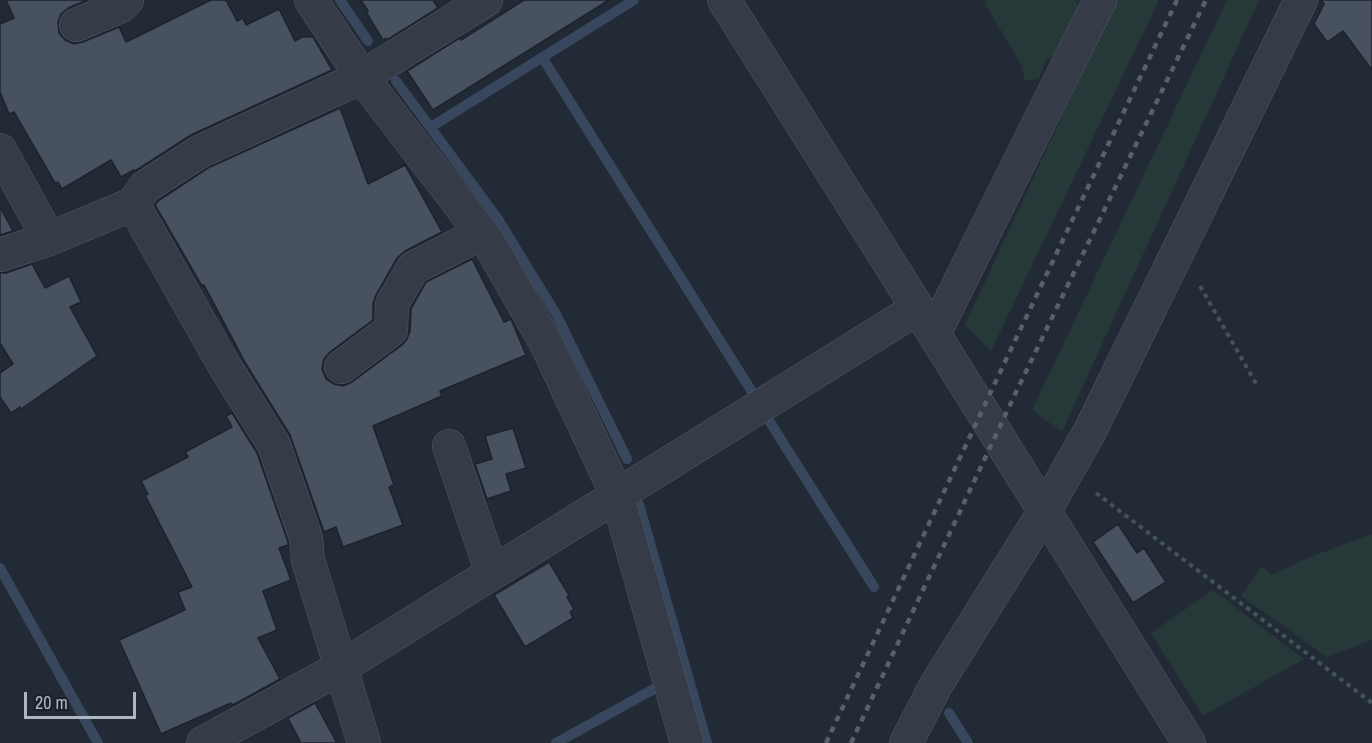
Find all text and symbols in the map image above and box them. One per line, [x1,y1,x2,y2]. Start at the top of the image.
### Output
scale bar [27,680,140,718]
text: 20 m [35,690,68,715]

